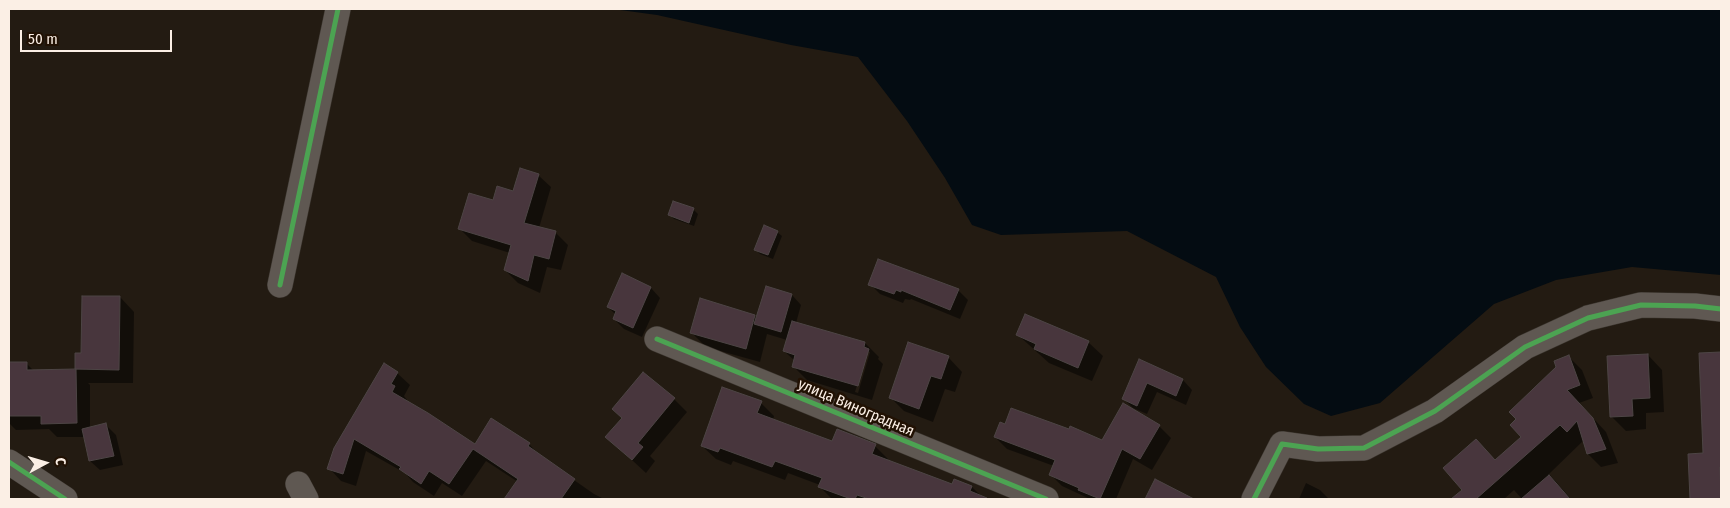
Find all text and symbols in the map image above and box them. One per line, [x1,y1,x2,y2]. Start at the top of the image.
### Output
scale bar [22,20,175,52]
text: 50 m [28,30,58,48]
street label: улица Виноградная [795,375,917,441]
north arrow [20,438,70,488]
text: С [52,457,69,466]

